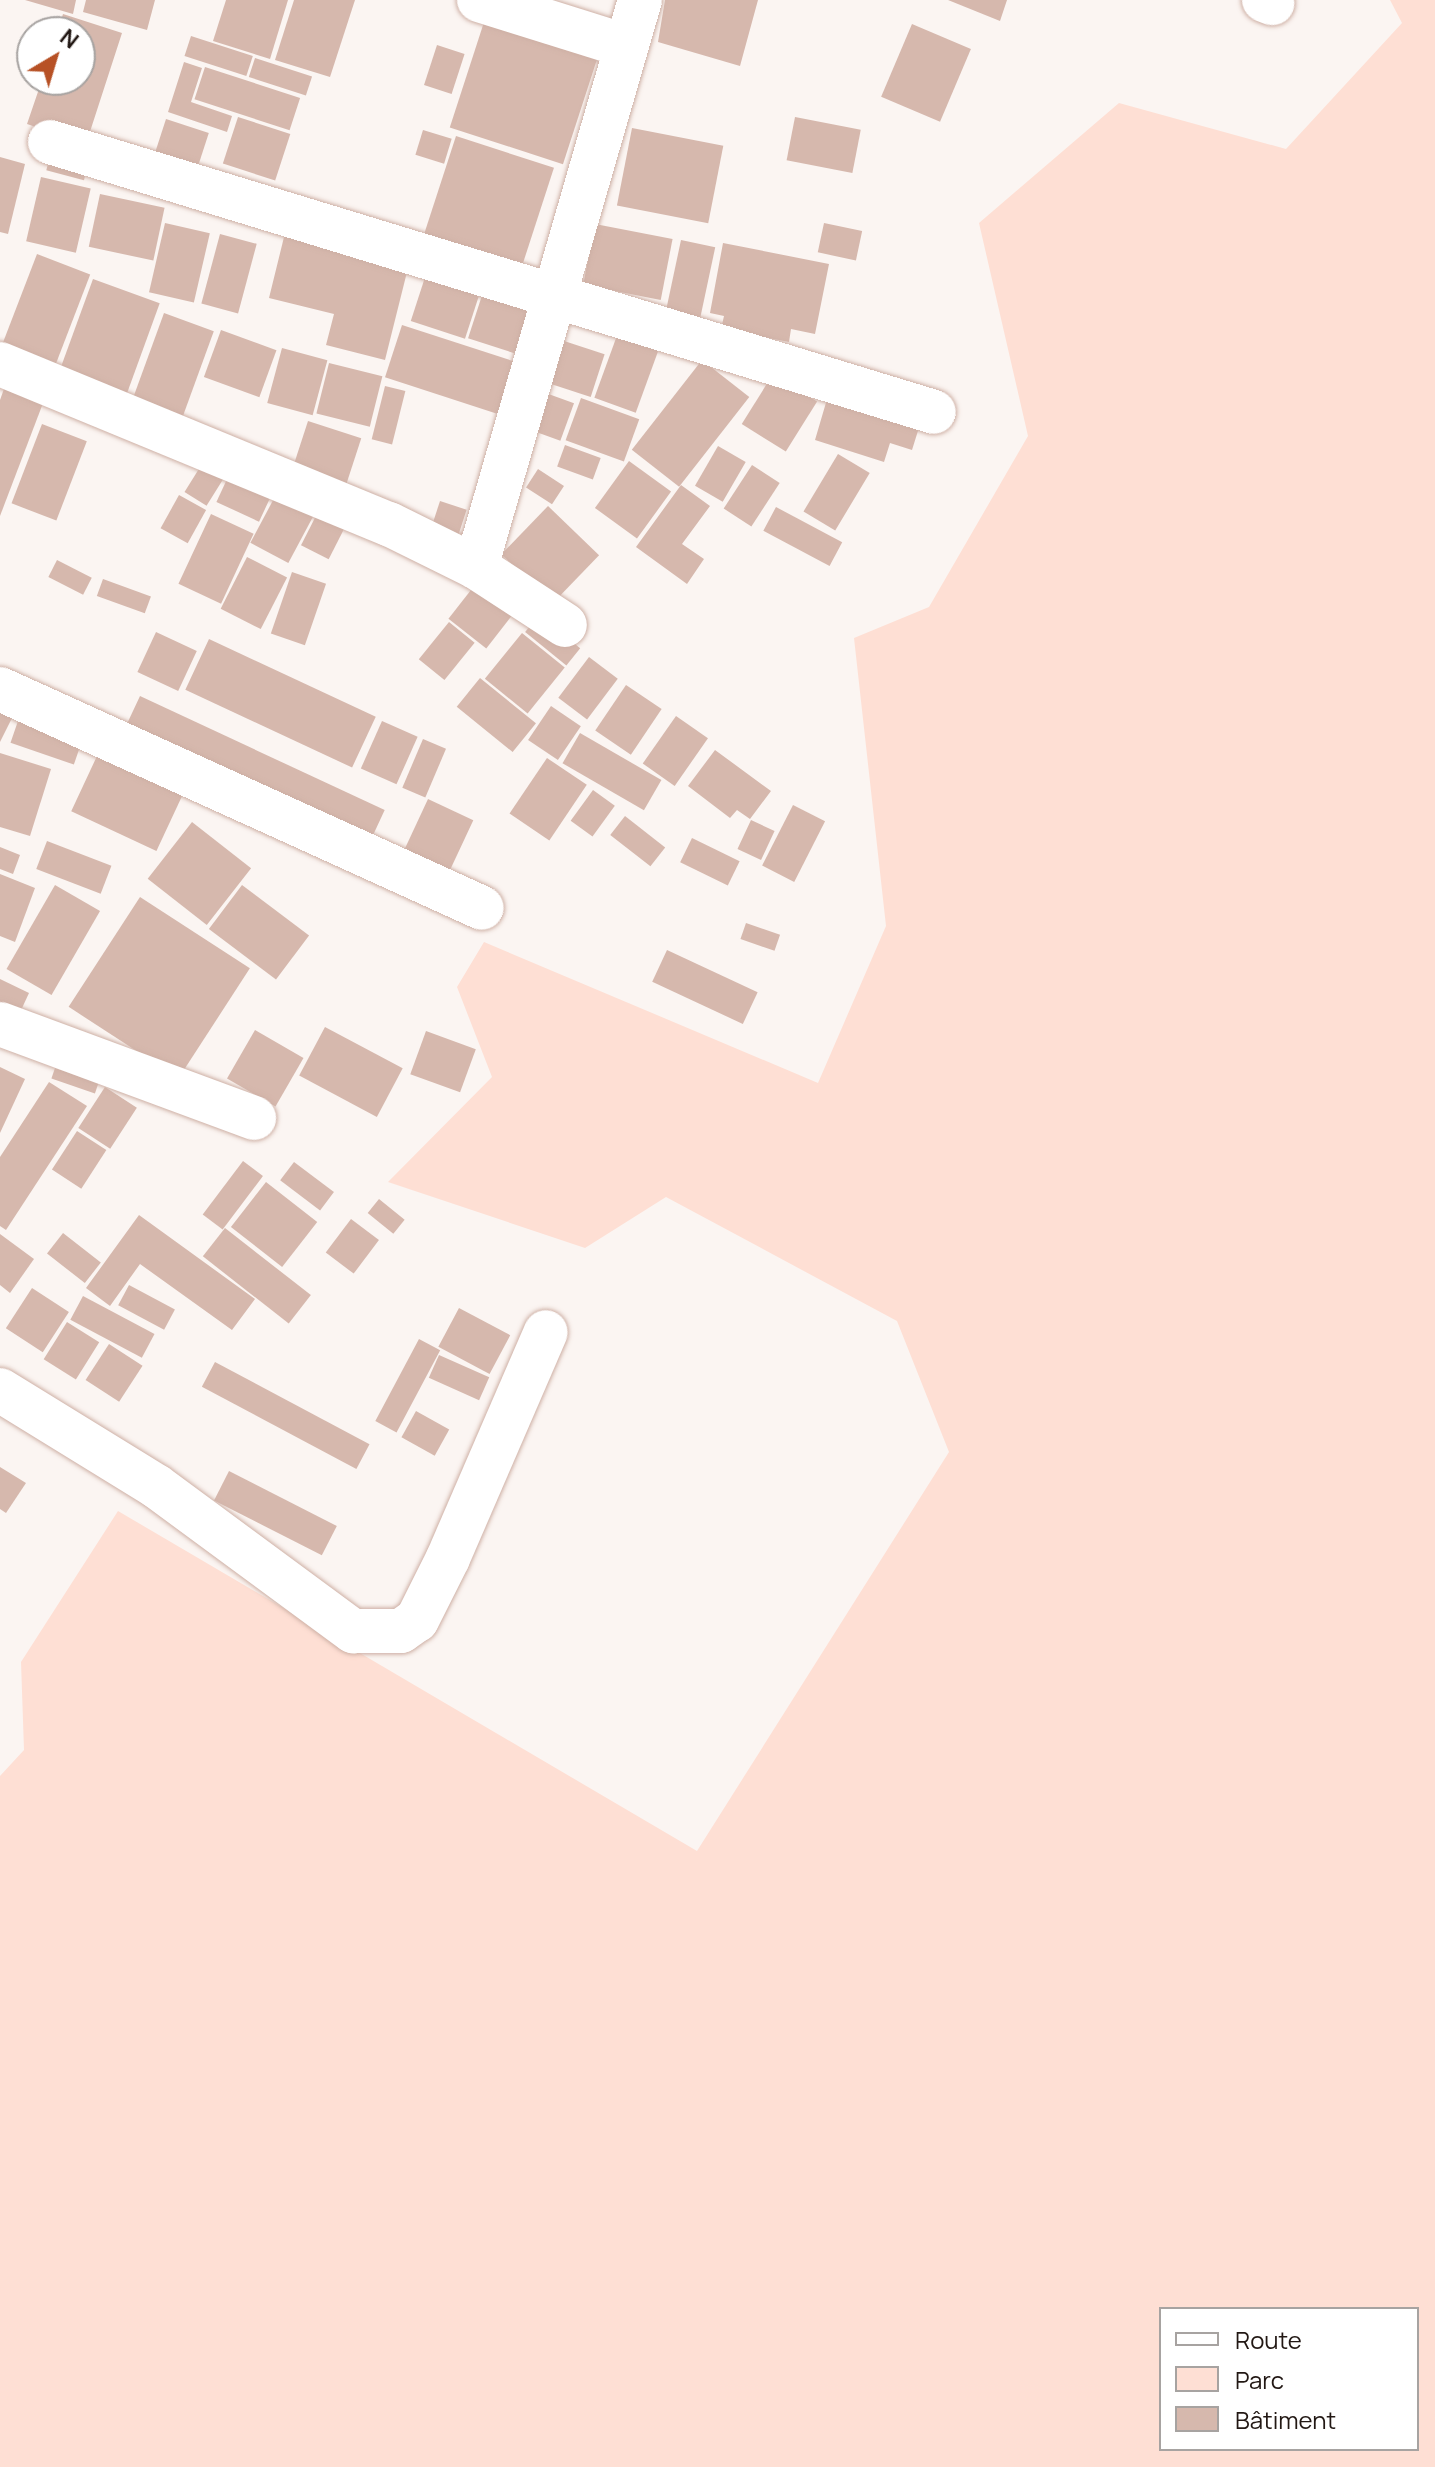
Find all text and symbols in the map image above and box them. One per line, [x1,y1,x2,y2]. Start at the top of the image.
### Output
north arrow [16,16,96,96]
text: N [54,22,85,55]
legend [1159,2307,1419,2451]
text: Route [1235,2323,1302,2356]
text: Parc [1235,2363,1284,2396]
text: Bâtiment [1235,2403,1336,2436]

